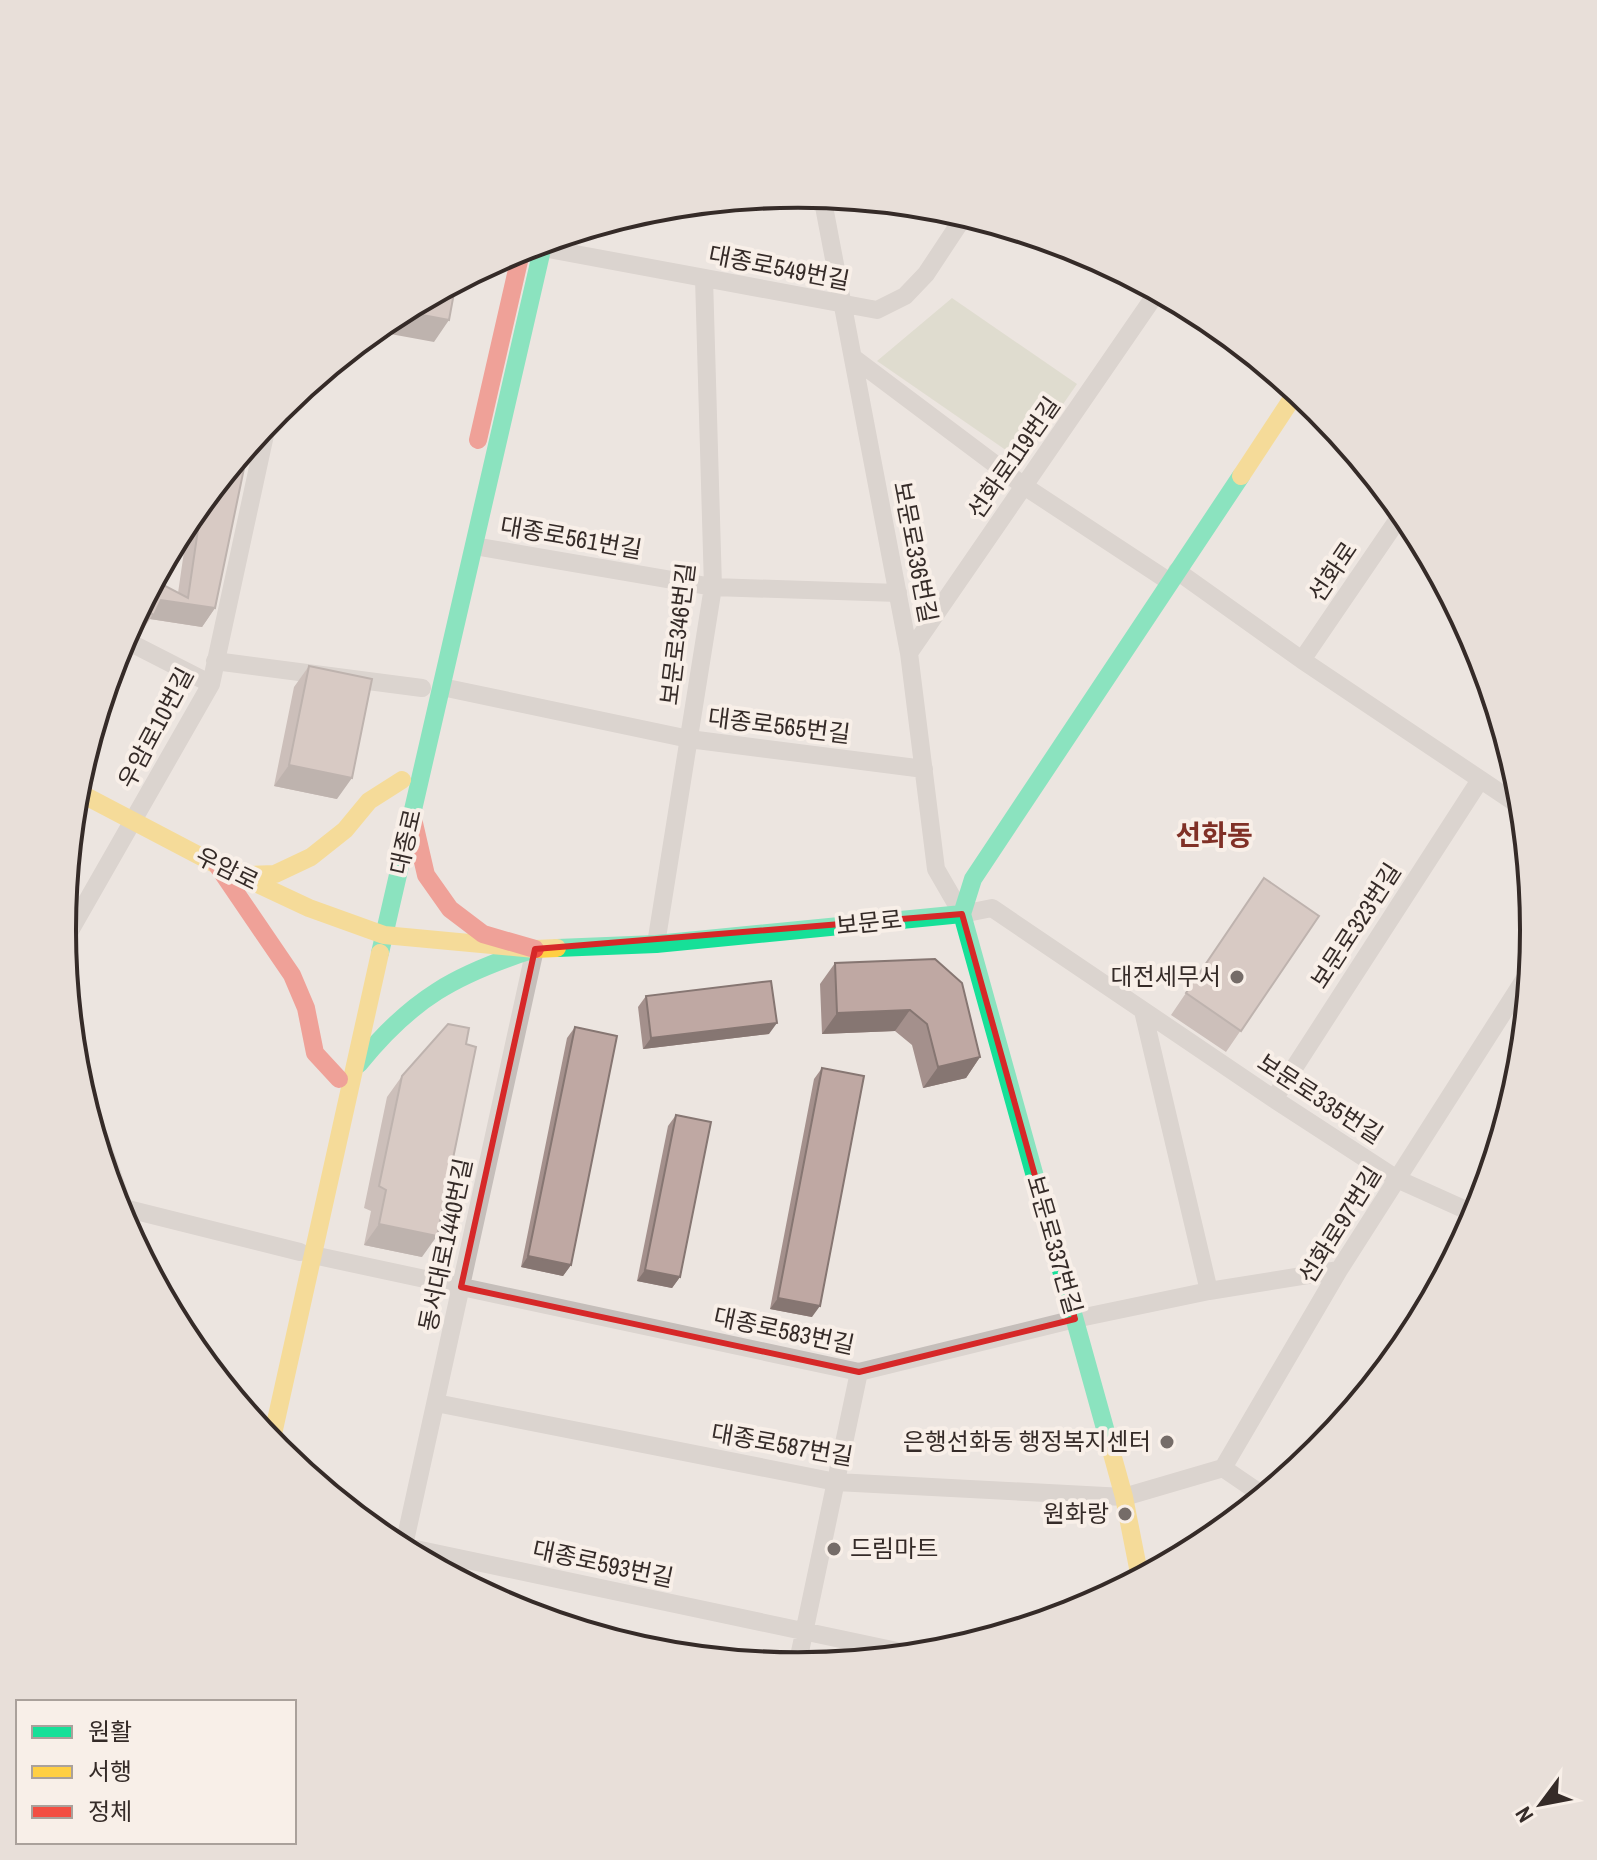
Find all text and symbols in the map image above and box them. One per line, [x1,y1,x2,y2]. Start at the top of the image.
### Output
street label: 대종로549번길 [706,238,853,296]
street label: 선화로119번길 [959,390,1067,525]
street label: 보문로336번길 [887,478,945,625]
street label: 대종로561번길 [498,509,644,565]
street label: 선화로 [1300,535,1364,608]
street label: 보문로346번길 [652,561,702,707]
street label: 우암로10번길 [110,662,200,793]
street label: 대종로565번길 [706,700,852,750]
street label: 대종로 [382,806,428,878]
district label: 선화동 [1175,816,1253,854]
street label: 우암로 [191,839,264,897]
street label: 보문로323번길 [1303,857,1408,994]
street label: 보문로 [834,903,904,941]
place label: 대전세무서 [1111,960,1221,992]
marker: 대전세무서 [1228,968,1246,986]
street label: 보문로335번길 [1252,1046,1389,1151]
street label: 동서대로1440번길 [411,1155,479,1334]
street label: 선화로97번길 [1291,1160,1388,1289]
street label: 보문로337번길 [1020,1171,1090,1318]
street label: 대종로583번길 [711,1299,858,1361]
street label: 대종로587번길 [709,1416,855,1472]
place label: 은행선화동 행정복지센터 [903,1425,1151,1457]
marker: 은행선화동 행정복지센터 [1158,1433,1176,1451]
place label: 원화랑 [1043,1497,1109,1529]
marker: 원화랑 [1116,1505,1134,1523]
street label: 대종로593번길 [530,1532,677,1594]
place label: 드림마트 [850,1532,938,1564]
marker: 드림마트 [825,1540,843,1558]
legend [16,1700,296,1844]
text: 원활 [88,1715,132,1747]
text: 서행 [88,1755,132,1787]
north arrow [1501,1764,1581,1844]
text: 정체 [88,1795,132,1827]
text: N [1508,1801,1540,1828]

